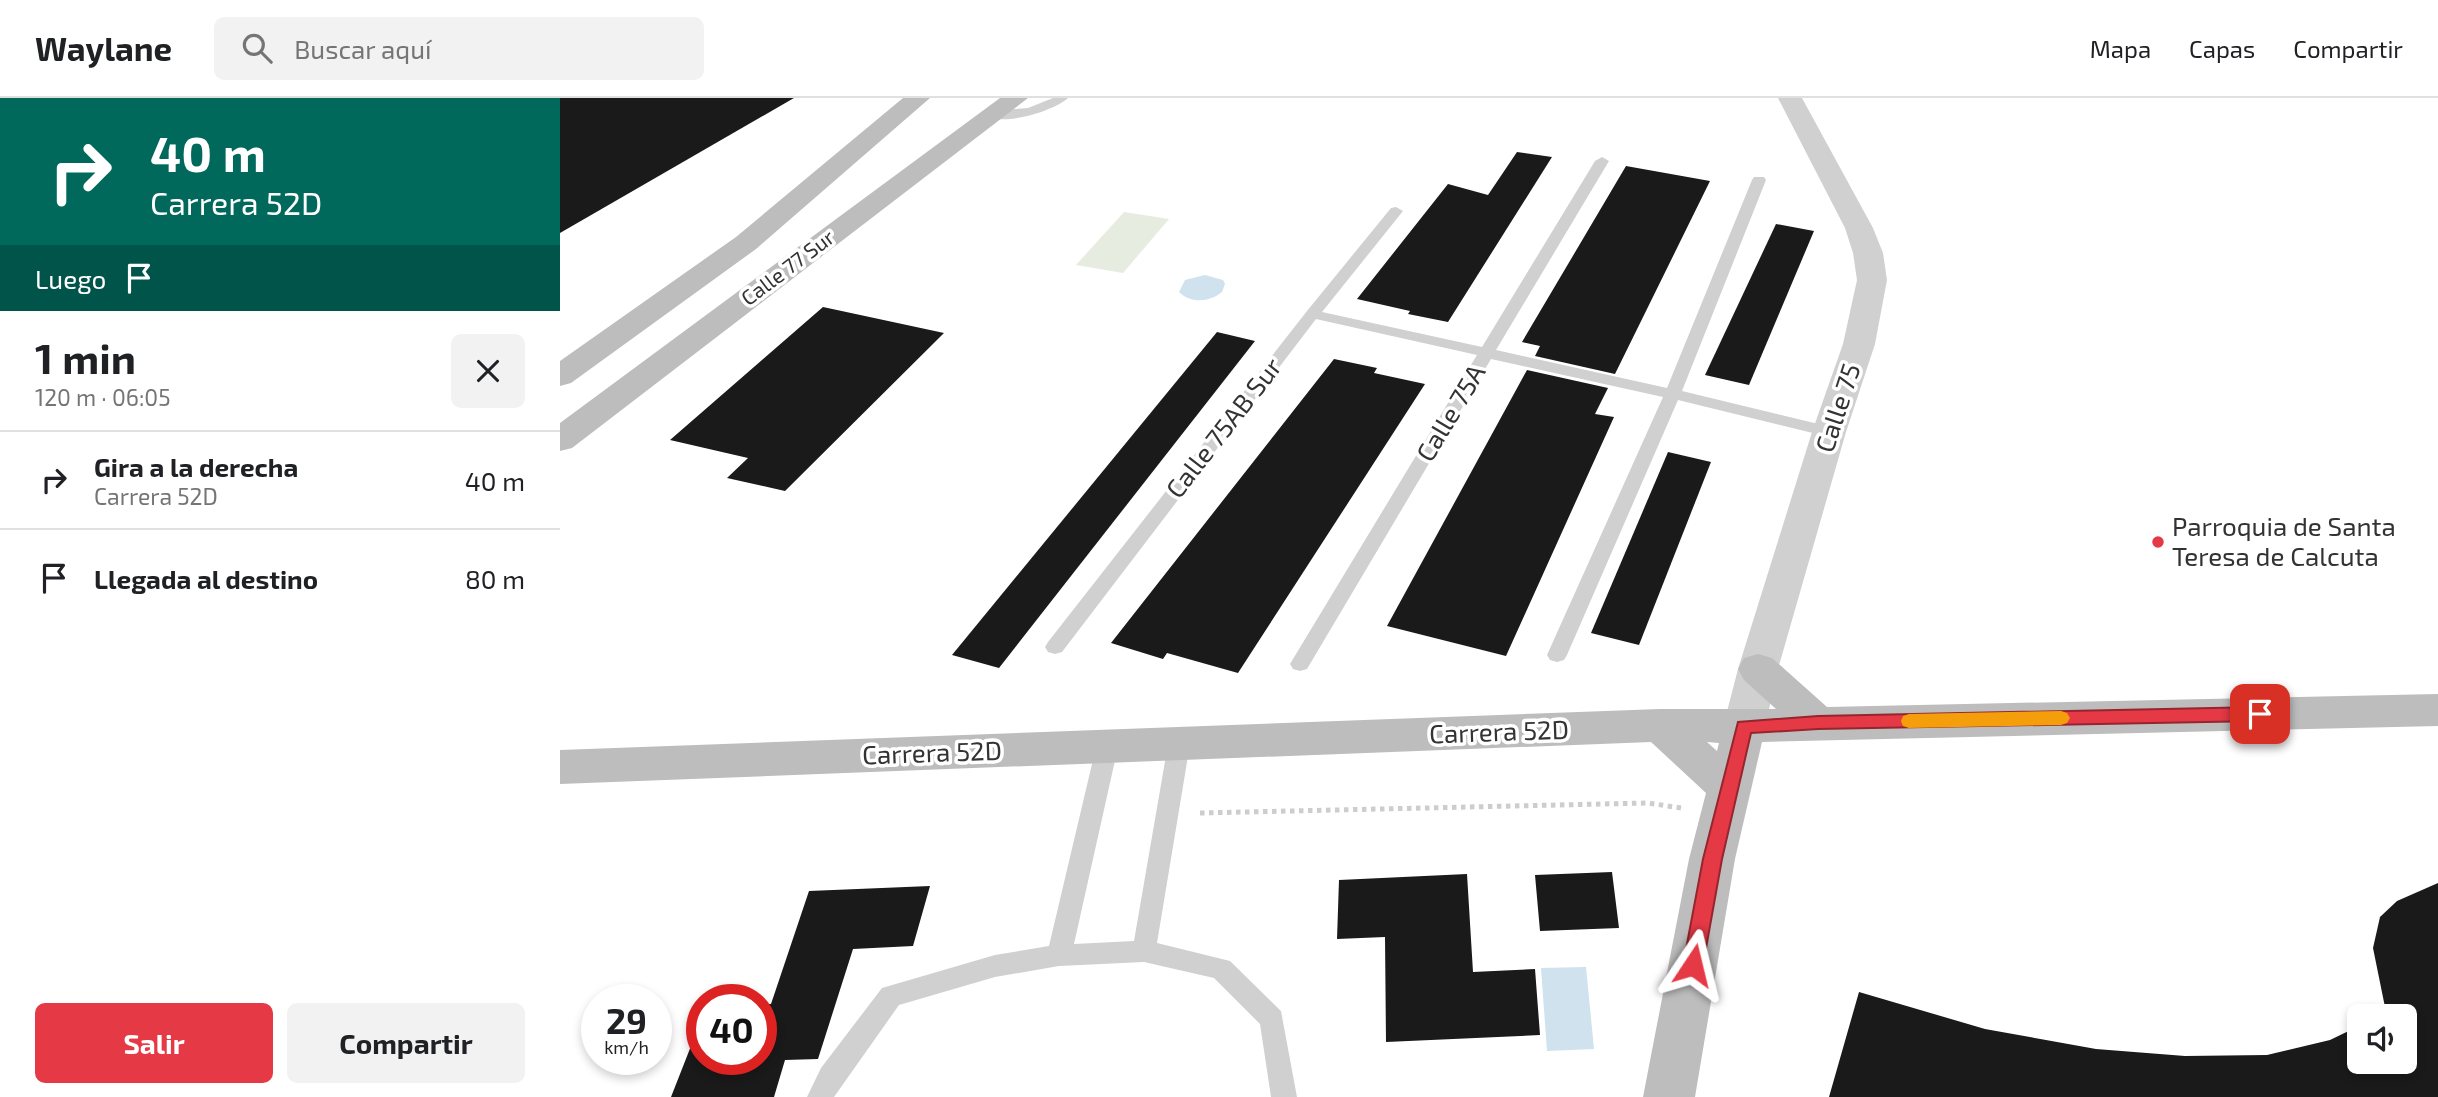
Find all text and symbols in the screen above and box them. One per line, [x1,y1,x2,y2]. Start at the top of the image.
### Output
search box [214,17,704,80]
text: Waylane [35,28,172,68]
icon: search [238,29,276,67]
text: Buscar aquí [294,33,431,64]
text: Mapa [2090,34,2151,63]
text: Capas [2189,34,2255,63]
text: Compartir [2293,34,2403,63]
text: 40 m [150,123,266,182]
icon: right [35,126,126,217]
text: Carrera 52D [150,183,322,221]
street label: Calle 77 Sur [736,223,839,310]
icon: arrive [120,259,158,297]
text: Luego [35,263,106,294]
text: 1 min [35,332,136,382]
button: close [451,334,525,408]
street label: Calle 75AB Sur [1158,351,1287,503]
street label: Calle 75A [1409,358,1491,466]
street label: Calle 75 [1808,359,1865,456]
text: 120 m · 06:05 [35,383,171,411]
text: Gira a la derecha [94,451,298,482]
icon: right [35,461,73,499]
text: 40 m [465,465,525,496]
text: Carrera 52D [94,482,218,510]
place label: Parroquia de Santa Teresa de Calcuta [2172,510,2396,571]
marker: Parroquia de Santa Teresa de Calcuta [2150,534,2166,550]
icon: arrive [35,559,73,597]
text: Llegada al destino [94,563,318,594]
text: 80 m [465,563,525,594]
pin [2230,684,2290,744]
icon: arrive [2241,695,2279,733]
street label: Carrera 52D [1429,713,1569,748]
street label: Carrera 52D [862,734,1002,769]
position arrow [1656,928,1730,1002]
speed limit sign: 40 [686,984,777,1075]
text: 29 [606,999,647,1041]
button: Salir [35,1003,273,1083]
button: Compartir [287,1003,525,1083]
map controls [2347,1004,2417,1074]
button: sound [2347,1004,2417,1074]
text: km/h [604,1036,649,1058]

